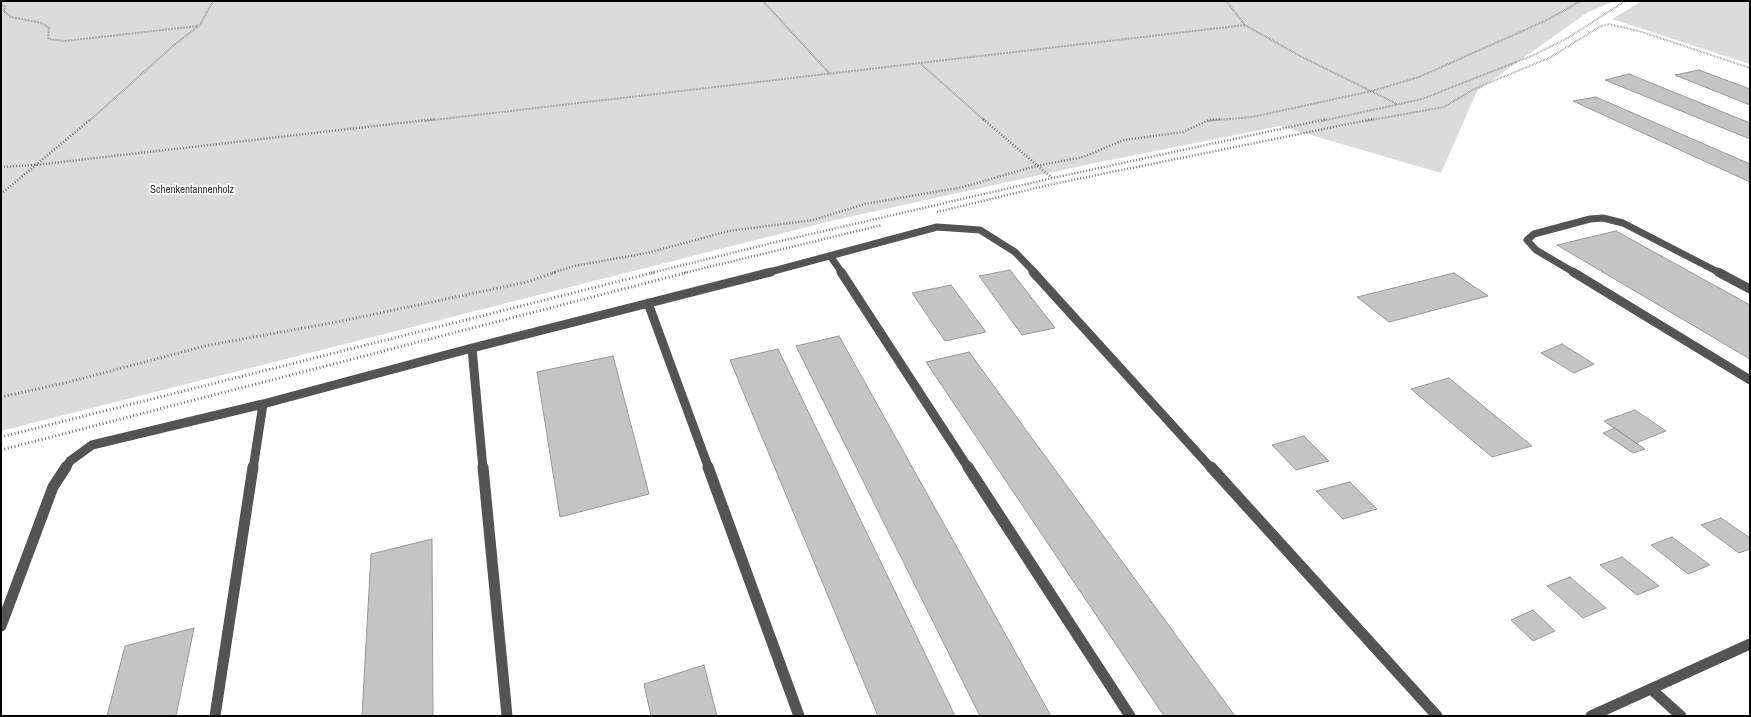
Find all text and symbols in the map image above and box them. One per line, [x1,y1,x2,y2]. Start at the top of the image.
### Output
park label: Schenkentannenholz [150,183,234,197]

